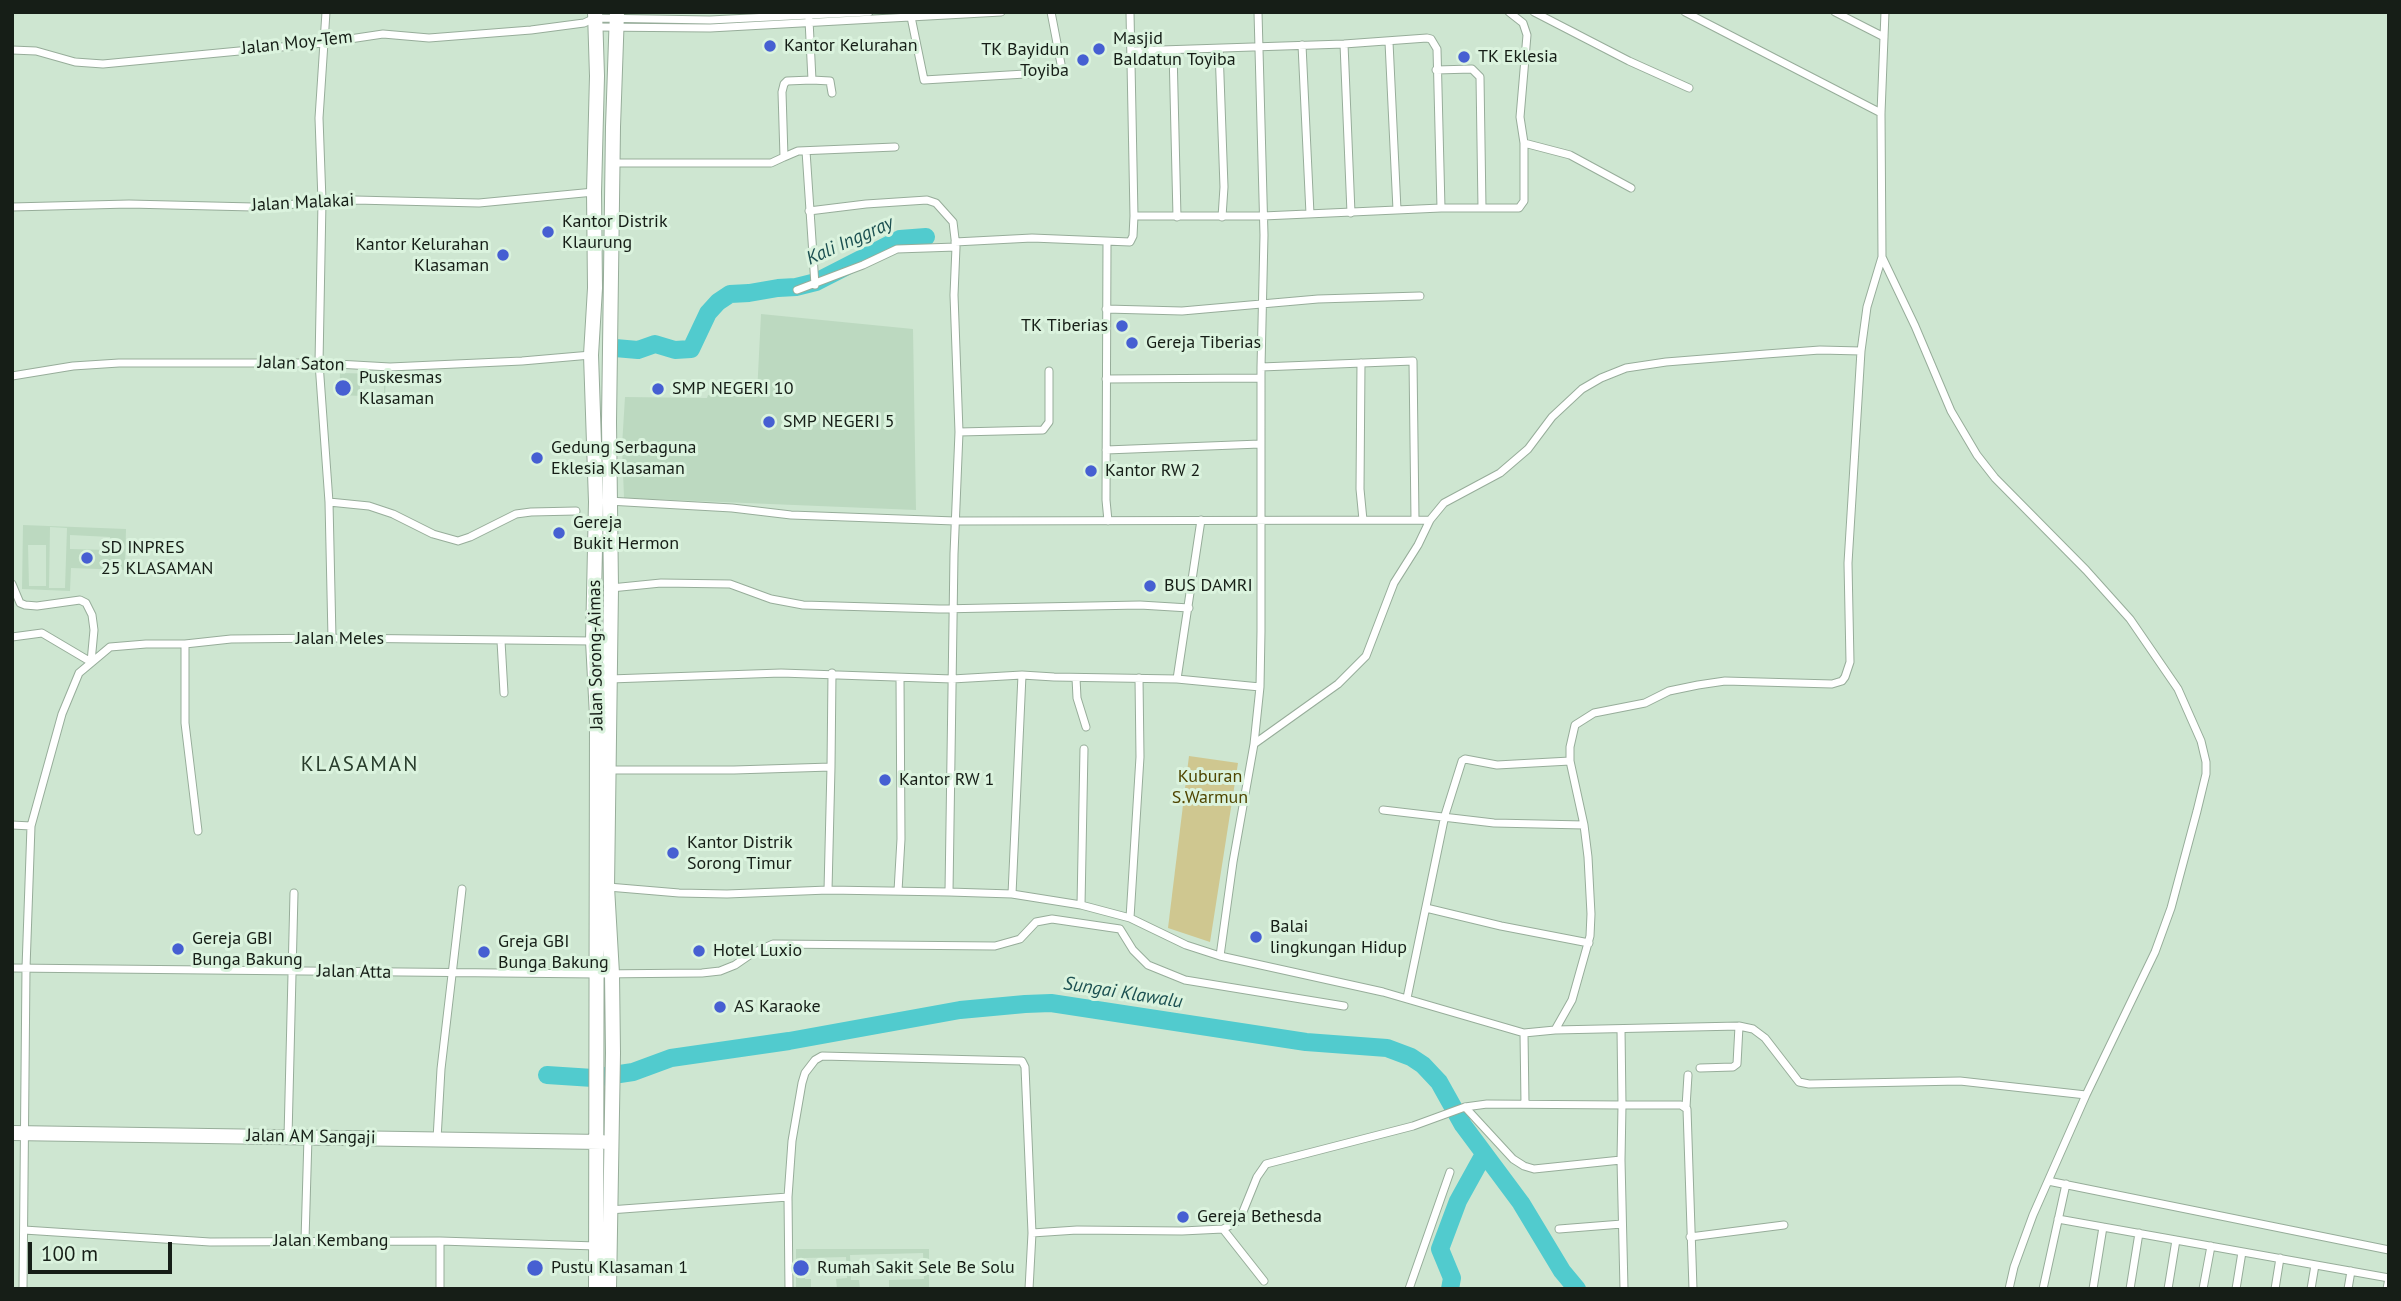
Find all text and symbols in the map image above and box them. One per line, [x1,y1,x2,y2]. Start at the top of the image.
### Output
street label: Jalan Moy-Tem [240,26,354,60]
place label: Masjid Baldatun Toyiba [1113,28,1236,70]
place label: Kantor Kelurahan [784,35,918,57]
marker: Kantor Kelurahan [762,38,778,54]
place label: TK Bayidun Toyiba [981,39,1069,82]
marker: Masjid Baldatun Toyiba [1091,41,1107,57]
place label: TK Eklesia [1478,46,1558,68]
marker: TK Eklesia [1456,49,1472,65]
marker: TK Bayidun Toyiba [1075,52,1091,68]
street label: Jalan Malakai [251,190,355,216]
place label: Kantor Distrik Klaurung [562,211,668,254]
water label: Kali Inggray [803,212,897,270]
marker: Kantor Distrik Klaurung [540,224,556,240]
place label: Kantor Kelurahan Klasaman [355,234,489,276]
marker: Kantor Kelurahan Klasaman [495,247,511,263]
place label: TK Tiberias [1021,315,1108,337]
marker: TK Tiberias [1114,318,1130,334]
place label: Gereja Tiberias [1146,332,1261,354]
marker: Gereja Tiberias [1124,335,1140,351]
street label: Jalan Saton [257,352,345,376]
place label: Puskesmas Klasaman [359,367,442,410]
marker: Puskesmas Klasaman [333,378,353,398]
place label: SMP NEGERI 10 [672,378,793,400]
marker: SMP NEGERI 10 [650,381,666,397]
place label: SMP NEGERI 5 [783,411,895,433]
marker: SMP NEGERI 5 [761,414,777,430]
place label: Gedung Serbaguna Eklesia Klasaman [551,437,696,480]
marker: Gedung Serbaguna Eklesia Klasaman [529,450,545,466]
place label: Kantor RW 2 [1105,460,1200,482]
marker: Kantor RW 2 [1083,463,1099,479]
place label: Gereja Bukit Hermon [573,512,679,554]
marker: Gereja Bukit Hermon [551,525,567,541]
place label: SD INPRES 25 KLASAMAN [101,537,213,580]
marker: SD INPRES 25 KLASAMAN [79,550,95,566]
place label: BUS DAMRI [1164,575,1253,597]
marker: BUS DAMRI [1142,578,1158,594]
street label: Jalan Sorong-Aimas [584,580,608,730]
street label: Jalan Meles [296,628,384,650]
district label: KLASAMAN [302,752,418,778]
park label: Kuburan S.Warmun [1172,766,1248,808]
place label: Kantor RW 1 [899,769,994,791]
marker: Kantor RW 1 [877,772,893,788]
place label: Kantor Distrik Sorong Timur [687,832,793,874]
marker: Kantor Distrik Sorong Timur [665,845,681,861]
place label: Balai lingkungan Hidup [1270,916,1407,958]
place label: Gereja GBI Bunga Bakung [192,928,303,970]
marker: Balai lingkungan Hidup [1248,929,1264,945]
place label: Greja GBI Bunga Bakung [498,931,609,974]
place label: Hotel Luxio [713,940,802,962]
marker: Gereja GBI Bunga Bakung [170,941,186,957]
marker: Hotel Luxio [691,943,707,959]
marker: Greja GBI Bunga Bakung [476,944,492,960]
street label: Jalan Atta [317,961,391,983]
water label: Sungai Klawalu [1062,972,1184,1014]
place label: AS Karaoke [734,996,821,1018]
marker: AS Karaoke [712,999,728,1015]
street label: Jalan AM Sangaji [246,1125,376,1149]
place label: Gereja Bethesda [1197,1206,1322,1228]
marker: Gereja Bethesda [1175,1209,1191,1225]
scale bar [32,1228,175,1272]
street label: Jalan Kembang [273,1230,389,1252]
text: 100 m [41,1240,98,1267]
place label: Pustu Klasaman 1 [551,1257,688,1279]
place label: Rumah Sakit Sele Be Solu [817,1257,1015,1279]
marker: Pustu Klasaman 1 [525,1258,545,1278]
marker: Rumah Sakit Sele Be Solu [791,1258,811,1278]

